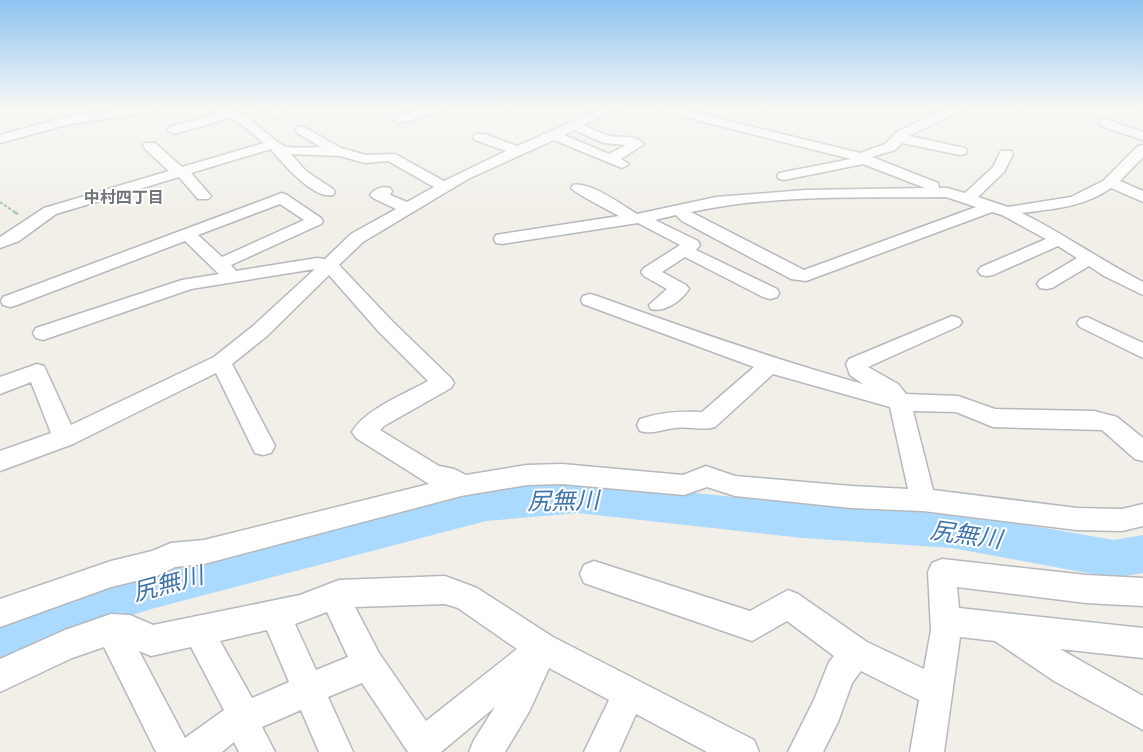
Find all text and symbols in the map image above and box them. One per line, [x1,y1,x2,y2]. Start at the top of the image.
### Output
district label: 中村四丁目 [84,188,164,207]
water label: 尻無川 [527,485,602,516]
water label: 尻無川 [928,515,1007,554]
water label: 尻無川 [129,559,209,607]

